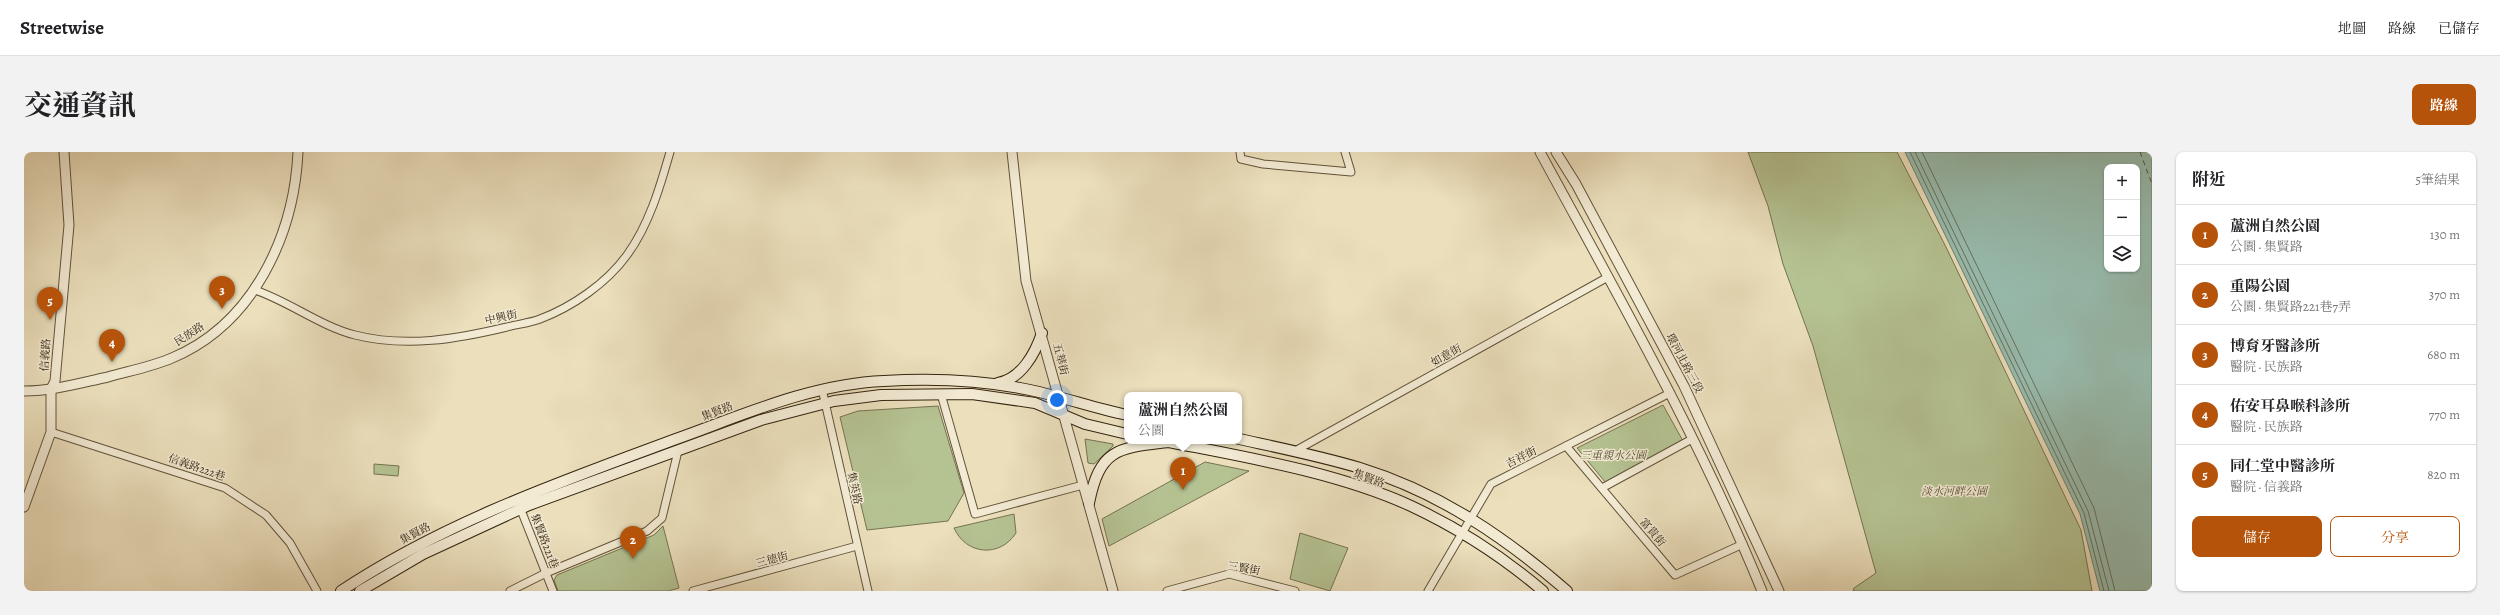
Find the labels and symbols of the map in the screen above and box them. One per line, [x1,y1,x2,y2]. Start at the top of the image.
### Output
pin: 3 [209,276,235,309]
pin: 5 [37,287,63,320]
street label: 中興街 [483,306,519,329]
street label: 民族路 [171,319,207,350]
pin: 4 [99,329,125,362]
street label: 環河北路三段 [1662,331,1707,396]
street label: 信義路 [37,338,54,372]
street label: 五華街 [1049,341,1072,377]
street label: 如意街 [1428,341,1464,370]
your location [1047,390,1067,410]
street label: 集賢路 [699,399,735,424]
street label: 吉祥街 [1503,443,1539,472]
park label: 三重親水公園 [1580,448,1648,463]
street label: 信義路222巷 [166,451,227,484]
pin: 1 [1170,457,1196,490]
street label: 集賢路 [1351,466,1387,491]
street label: 集英路 [843,470,866,506]
park label: 淡水河畔公園 [1921,484,1989,499]
street label: 集賢路221巷 [527,511,562,571]
street label: 富貴街 [1636,515,1669,550]
street label: 集賢路 [397,519,433,548]
pin: 2 [620,526,646,559]
street label: 三德街 [754,548,790,571]
street label: 三賢街 [1226,559,1261,578]

